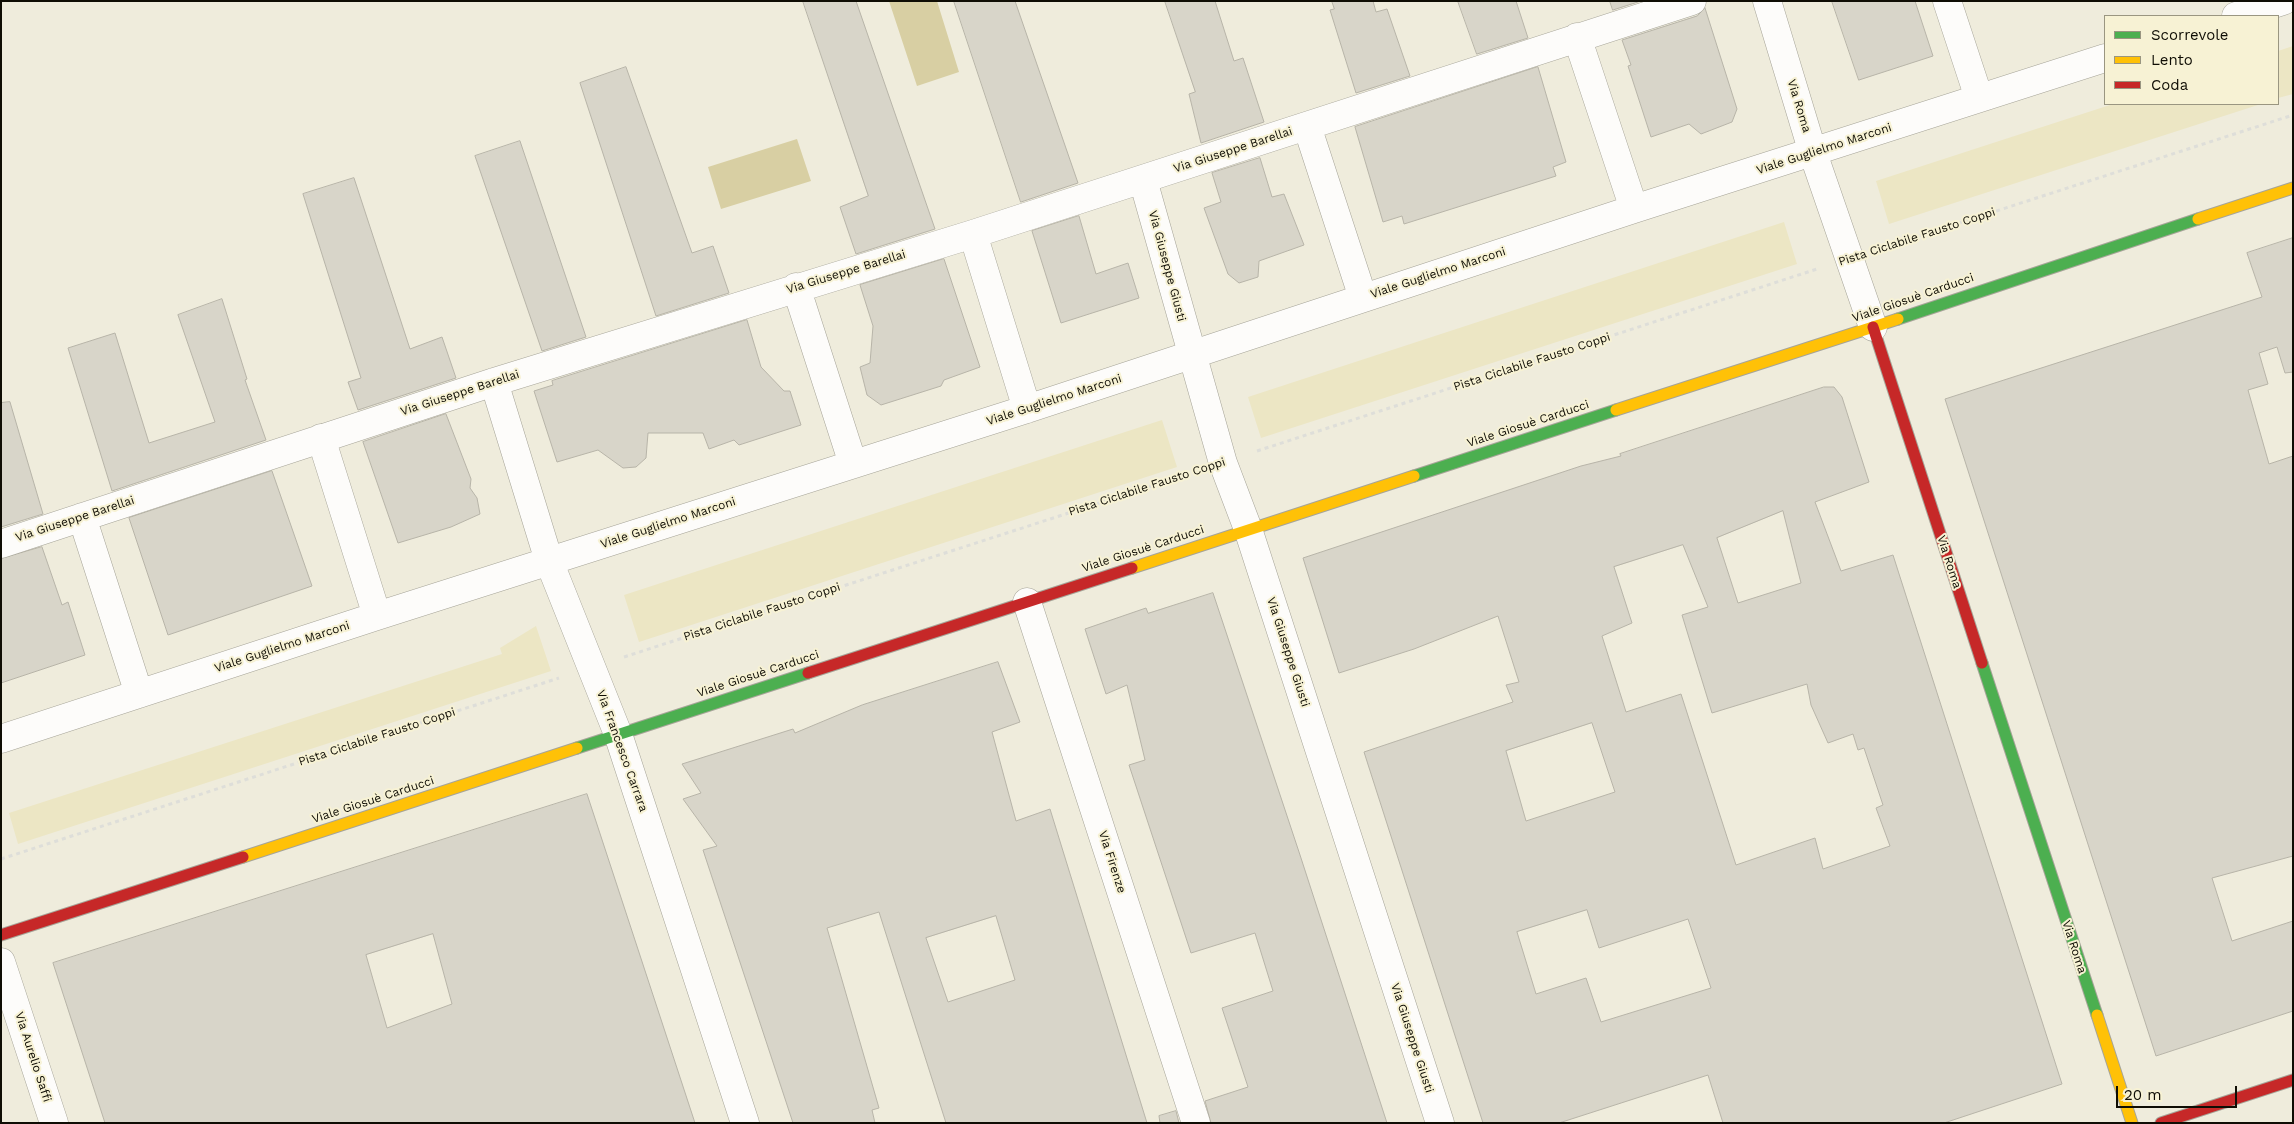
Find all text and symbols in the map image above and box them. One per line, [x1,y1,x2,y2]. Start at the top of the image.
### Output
legend [2104,15,2279,105]
text: Scorrevole [2151,26,2229,44]
text: Lento [2151,51,2193,69]
text: Coda [2151,76,2188,94]
street label: Via Roma [1784,78,1814,134]
street label: Viale Guglielmo Marconi [1755,120,1893,178]
street label: Via Giuseppe Barellai [1172,124,1294,176]
street label: Pista Ciclabile Fausto Coppi [1837,205,1997,269]
street label: Via Giuseppe Giusti [1145,209,1189,323]
street label: Viale Guglielmo Marconi [1369,244,1507,302]
street label: Via Giuseppe Barellai [785,247,907,297]
street label: Viale Giosuè Carducci [1850,270,1976,326]
street label: Pista Ciclabile Fausto Coppi [1452,330,1612,394]
street label: Via Giuseppe Barellai [399,367,521,419]
street label: Viale Guglielmo Marconi [985,371,1123,429]
street label: Viale Giosuè Carducci [1465,397,1591,451]
street label: Pista Ciclabile Fausto Coppi [1067,455,1227,519]
street label: Via Giuseppe Barellai [14,493,136,545]
street label: Viale Guglielmo Marconi [599,494,737,552]
street label: Viale Giosuè Carducci [1080,522,1206,576]
street label: Via Roma [1934,534,1964,590]
street label: Pista Ciclabile Fausto Coppi [682,580,842,644]
street label: Via Giuseppe Giusti [1263,595,1313,709]
street label: Viale Guglielmo Marconi [213,618,351,676]
street label: Viale Giosuè Carducci [695,647,821,701]
street label: Via Francesco Carrara [593,688,651,814]
street label: Pista Ciclabile Fausto Coppi [297,705,457,769]
street label: Viale Giosuè Carducci [310,773,436,827]
street label: Via Firenze [1095,829,1129,895]
street label: Via Roma [2059,919,2089,975]
street label: Via Giuseppe Giusti [1387,981,1437,1095]
street label: Via Aurelio Saffi [12,1010,54,1104]
scale bar [2119,1076,2240,1108]
text: 20 m [2124,1086,2162,1104]

